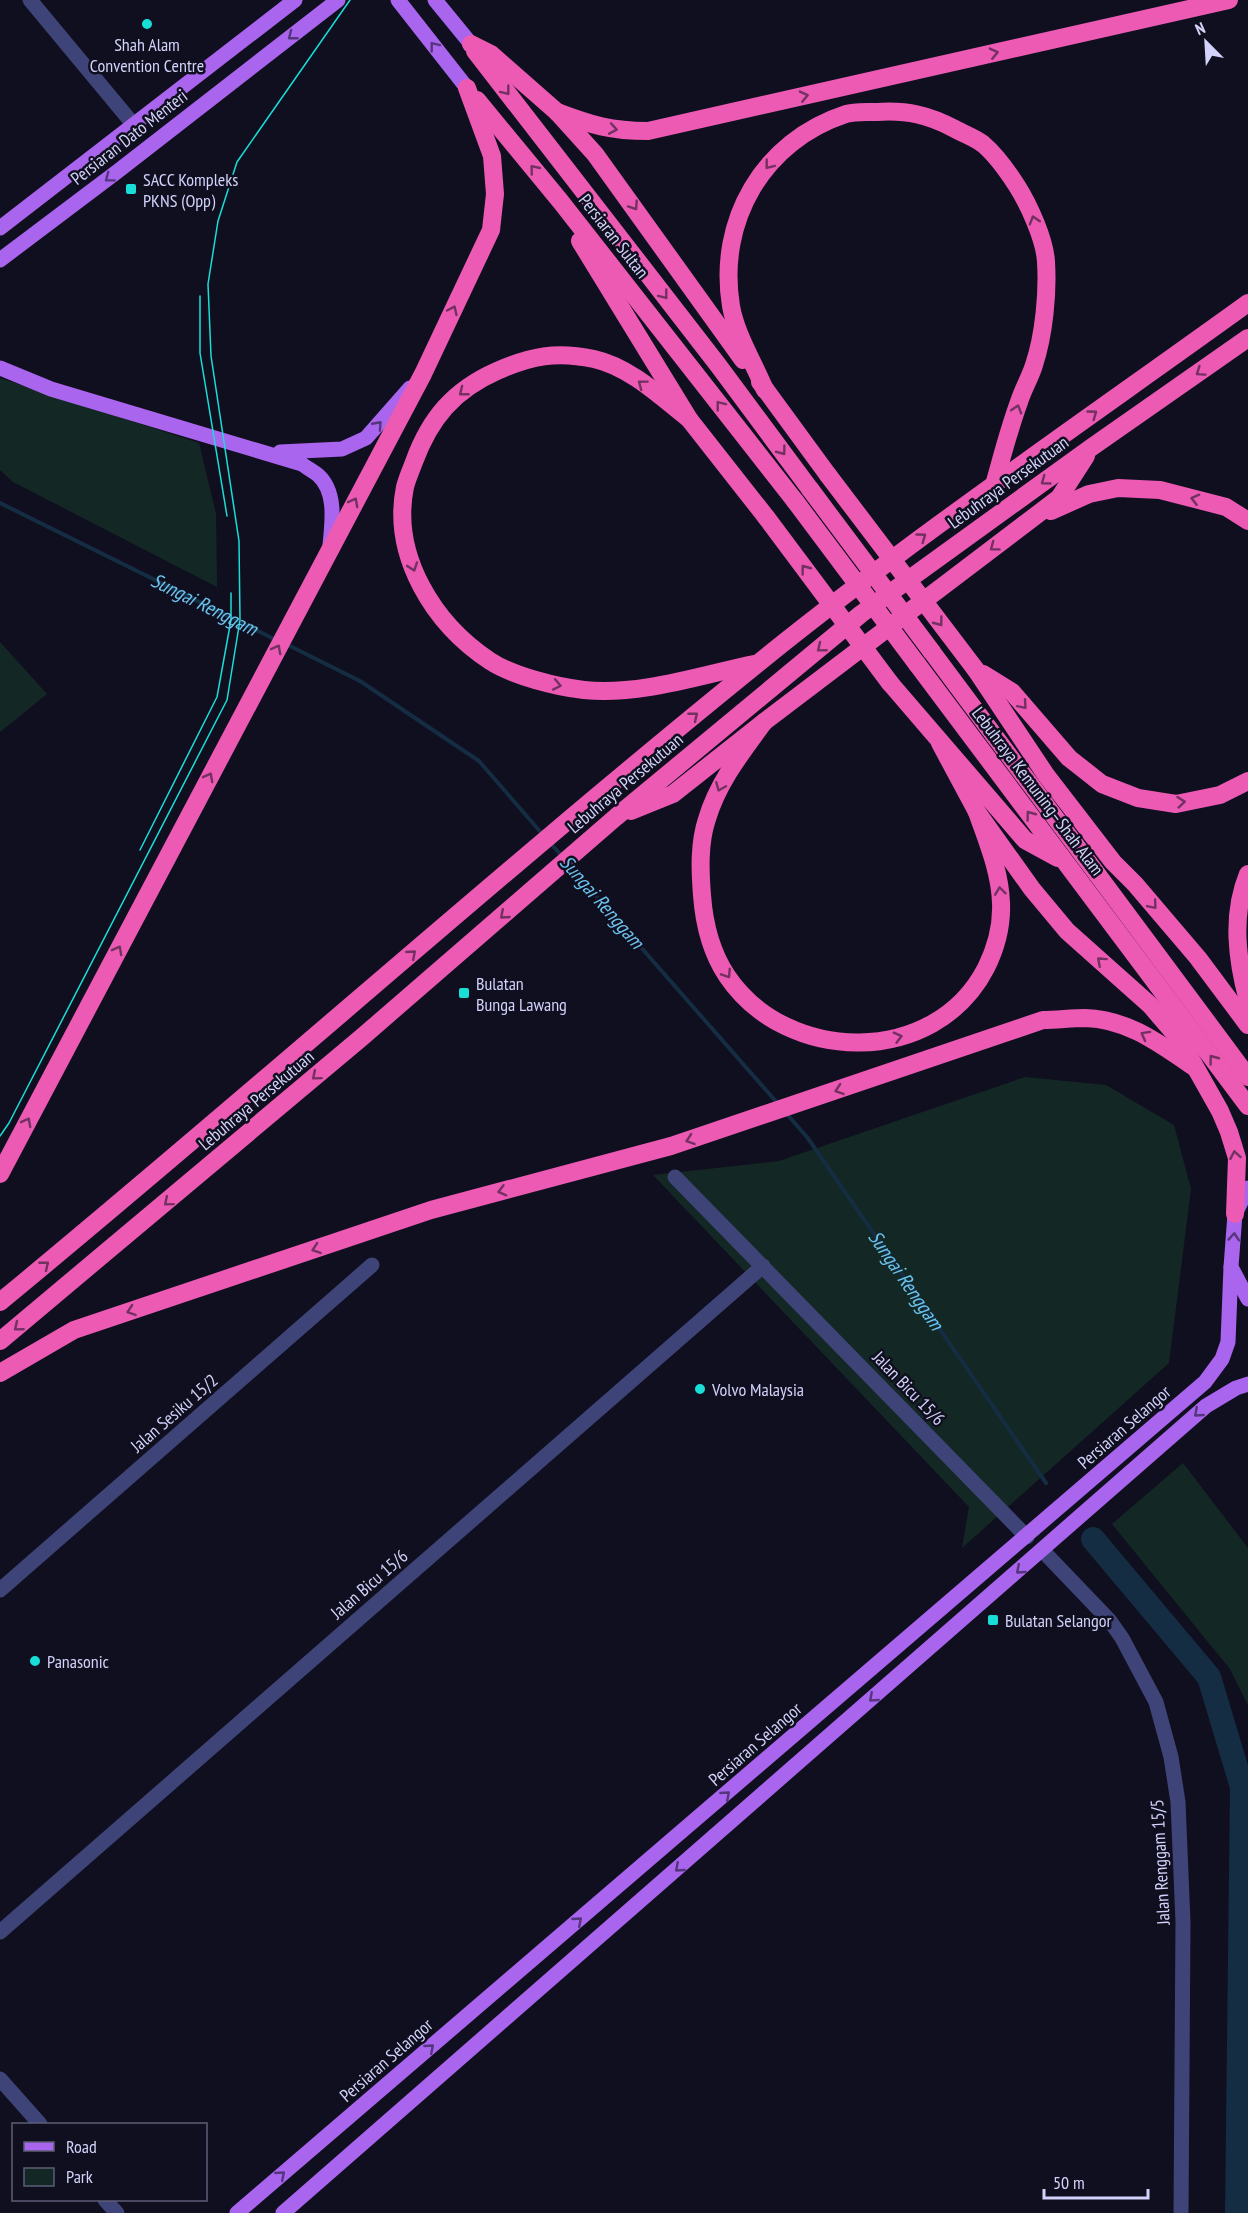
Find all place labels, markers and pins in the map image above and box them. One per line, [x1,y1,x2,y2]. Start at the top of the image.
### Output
marker: Shah Alam Convention Centre [140,17,154,31]
place label: Shah Alam Convention Centre [90,33,204,77]
place label: SACC Kompleks PKNS (Opp) [143,168,238,212]
marker: SACC Kompleks PKNS (Opp) [124,182,138,196]
place label: Bulatan Bunga Lawang [476,972,567,1016]
marker: Bulatan Bunga Lawang [457,986,471,1000]
place label: Volvo Malaysia [711,1378,804,1401]
marker: Volvo Malaysia [693,1382,707,1396]
place label: Bulatan Selangor [1005,1609,1112,1632]
marker: Bulatan Selangor [986,1613,1000,1627]
place label: Panasonic [47,1650,110,1673]
marker: Panasonic [28,1654,42,1668]

